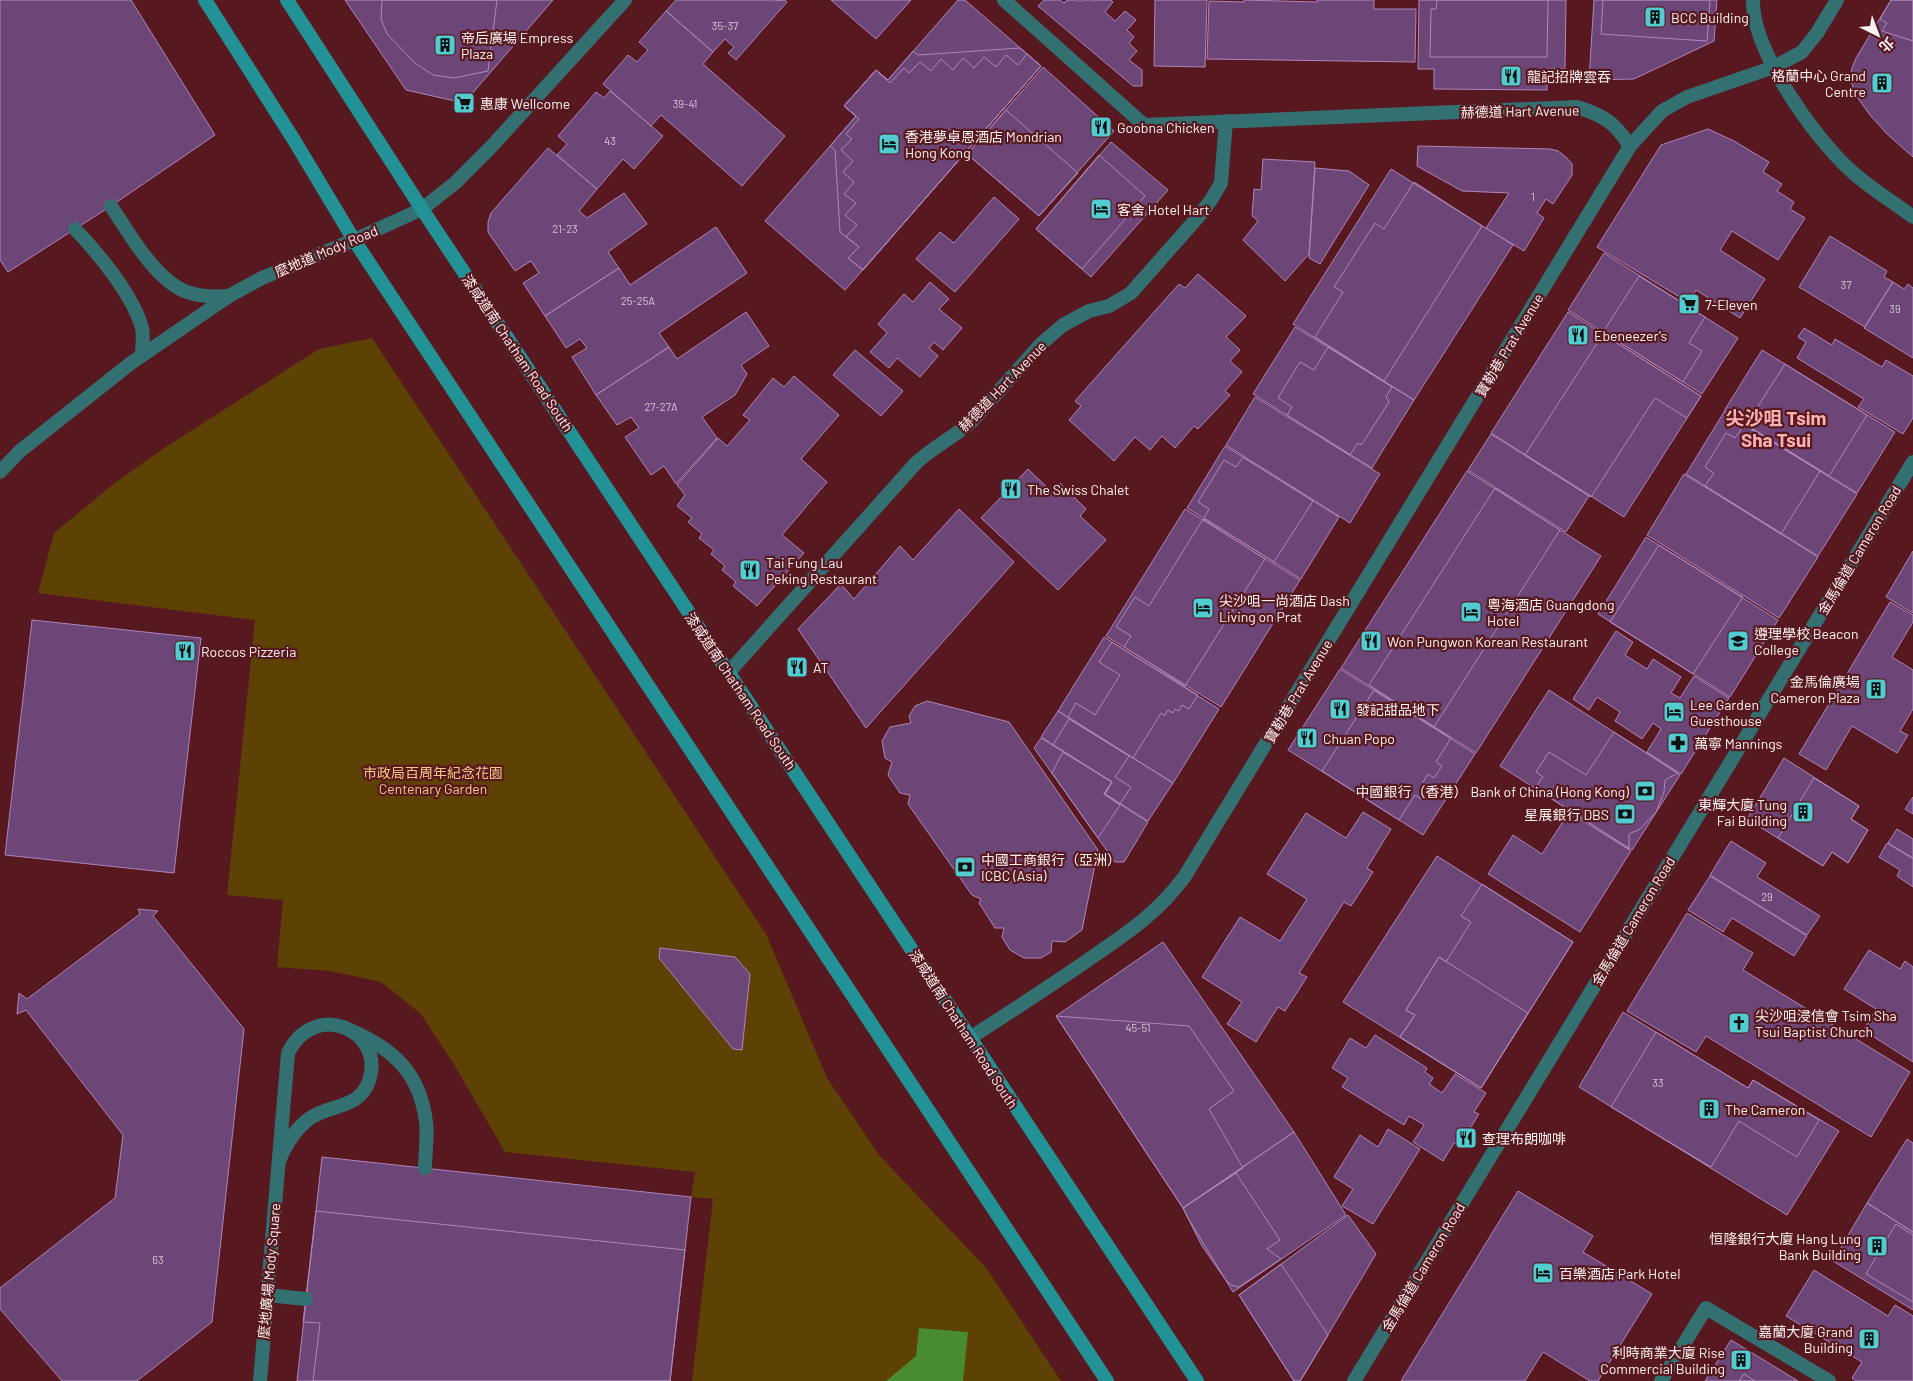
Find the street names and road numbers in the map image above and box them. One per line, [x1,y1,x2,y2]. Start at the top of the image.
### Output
street label: 赫德道 Hart Avenue [1460,101,1580,121]
street label: 麼地道 Mody Road [272,222,380,280]
street label: 漆咸道南 Chatham Road South [459,271,577,435]
street label: 寶勒巷 Prat Avenue [1471,290,1547,400]
street label: 赫德道 Hart Avenue [955,337,1049,435]
street label: 金馬倫道 Cameron Road [1814,483,1904,617]
street label: 漆咸道南 Chatham Road South [682,609,800,773]
street label: 寶勒巷 Prat Avenue [1260,636,1336,746]
street label: 金馬倫道 Cameron Road [1588,854,1678,988]
street label: 漆咸道南 Chatham Road South [906,946,1022,1112]
street label: 金馬倫道 Cameron Road [1378,1200,1468,1334]
street label: 麼地廣場 Mody Square [255,1202,283,1340]

